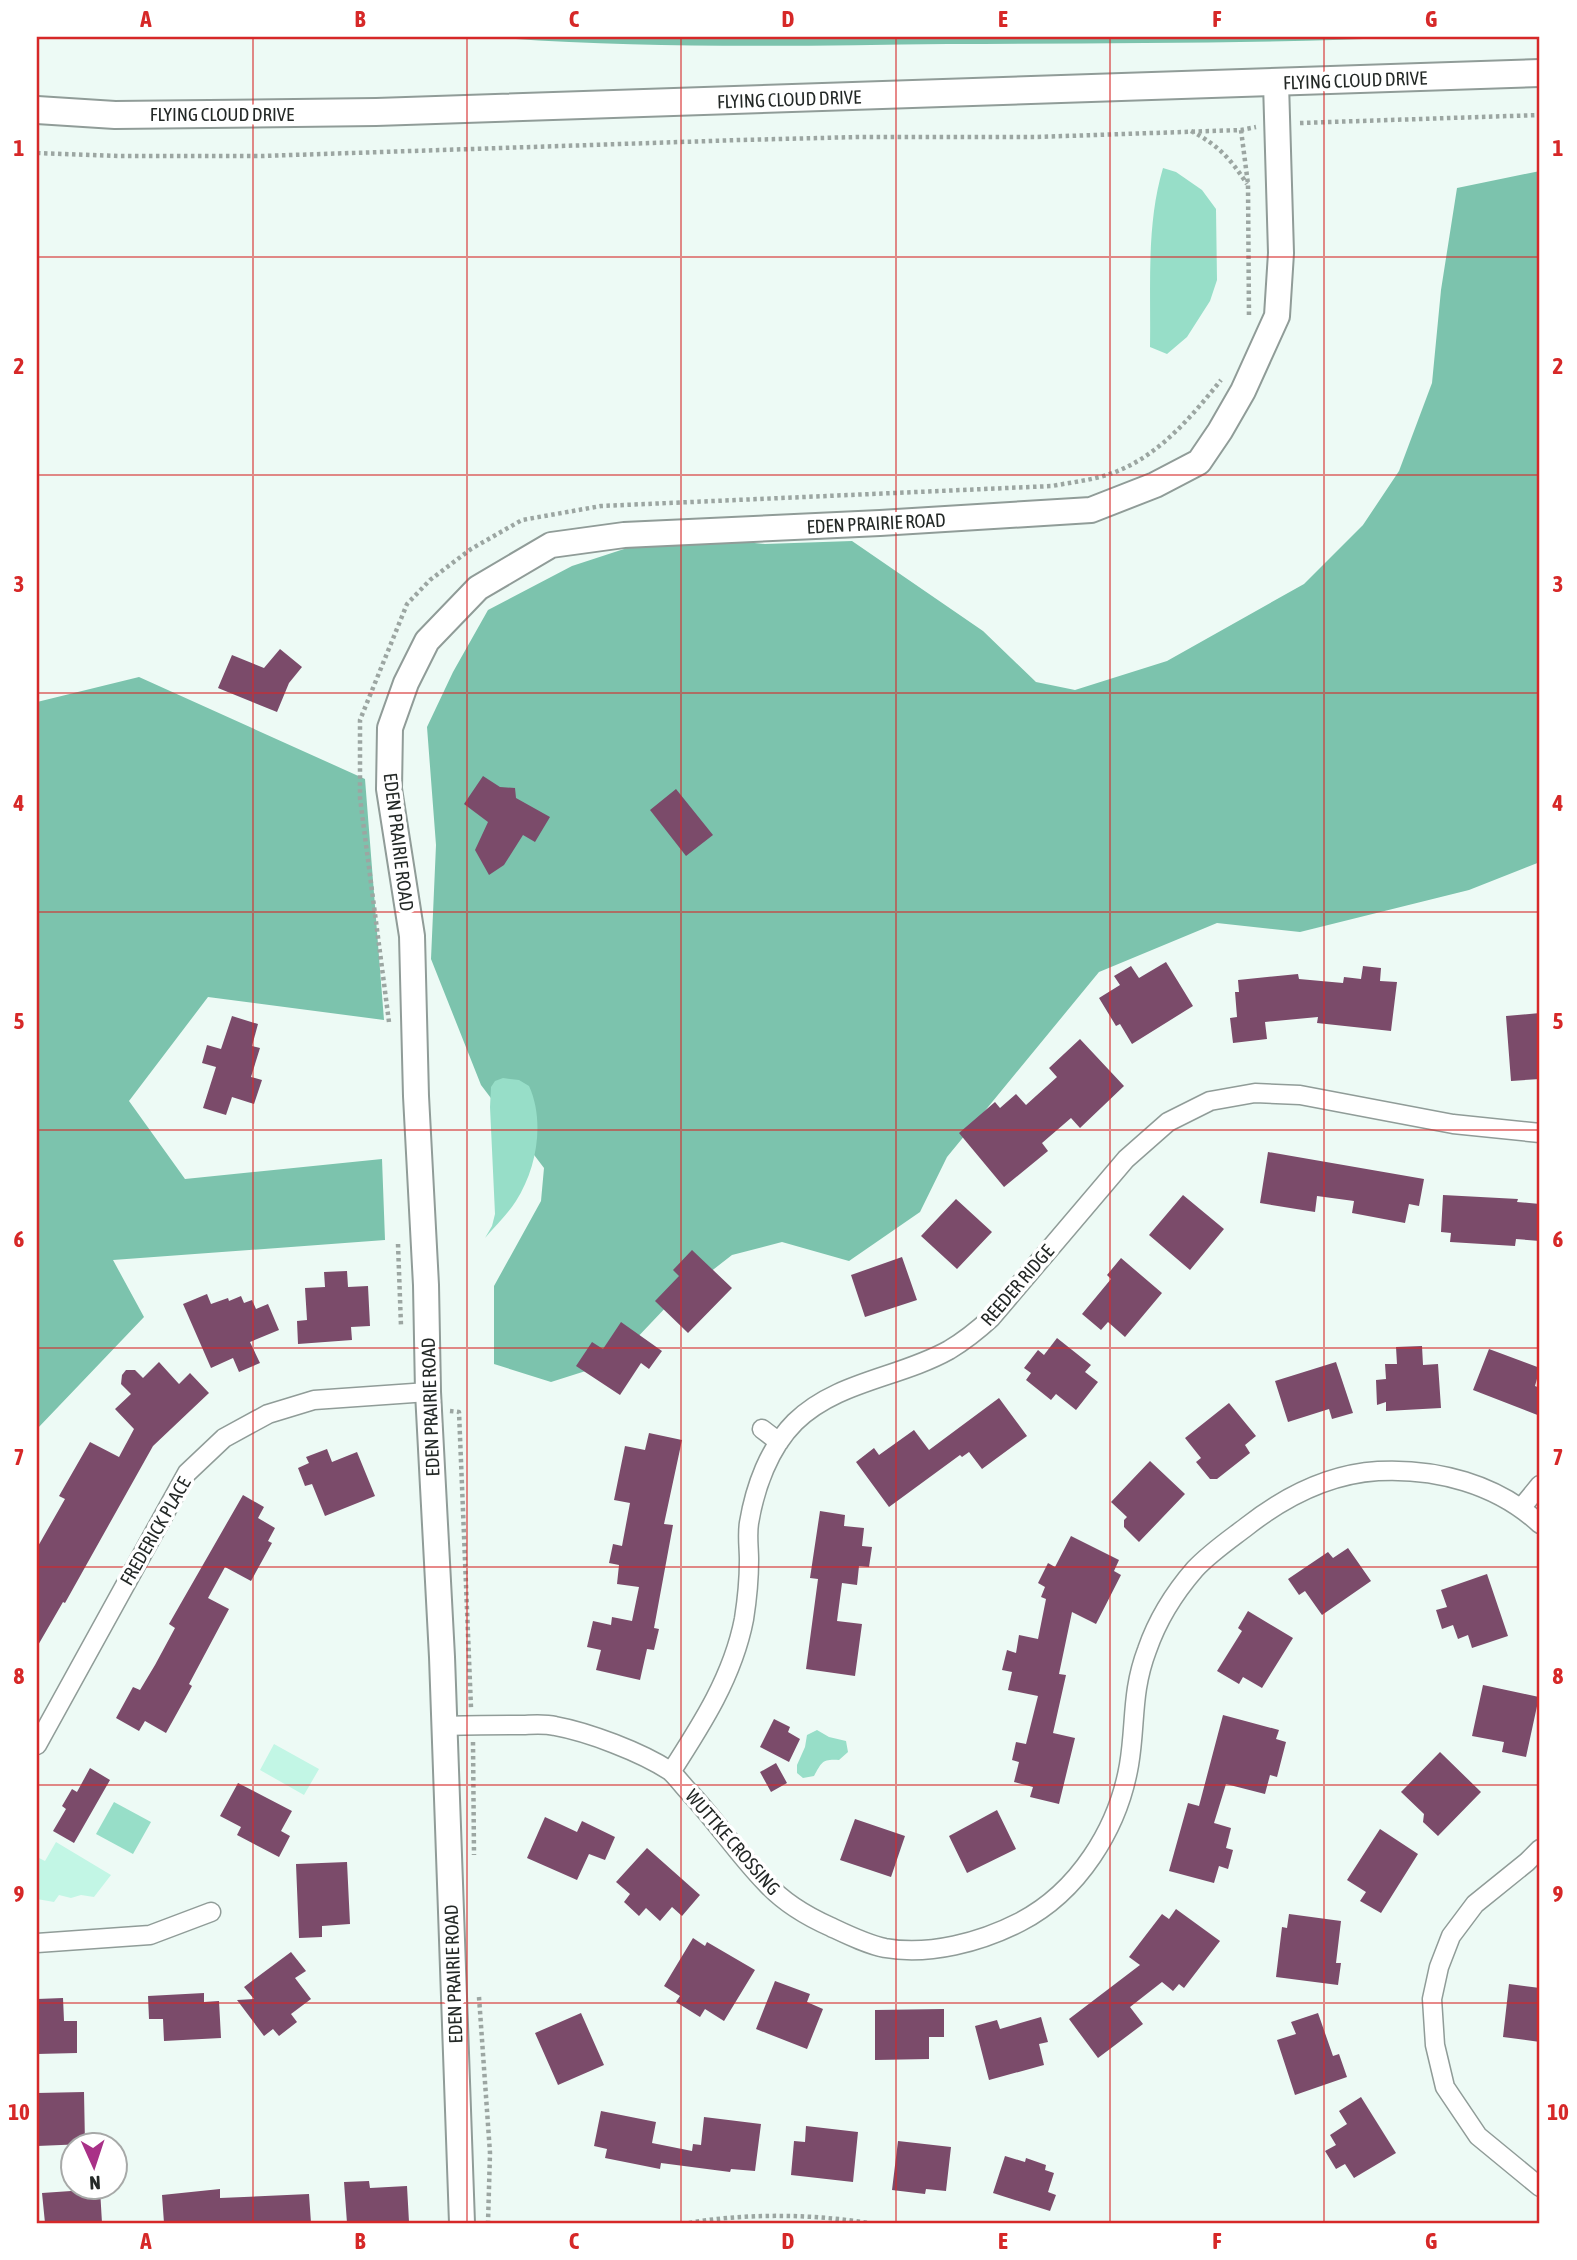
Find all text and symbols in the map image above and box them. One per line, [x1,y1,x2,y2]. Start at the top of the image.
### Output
text: A [139,6,152,32]
text: B [355,6,366,32]
text: C [569,6,580,32]
text: D [782,6,795,32]
text: E [998,6,1008,32]
text: F [1212,6,1222,32]
text: G [1425,6,1437,32]
street label: FLYING CLOUD DRIVE [1282,66,1428,94]
street label: FLYING CLOUD DRIVE [716,85,862,113]
street label: FLYING CLOUD DRIVE [150,103,294,125]
text: 1 [14,135,25,161]
text: 1 [1553,135,1564,161]
text: 2 [14,353,24,379]
text: 2 [1553,353,1563,379]
street label: EDEN PRAIRIE ROAD [806,508,946,538]
text: 3 [14,571,24,597]
text: 3 [1553,571,1563,597]
street label: EDEN PRAIRIE ROAD [380,772,418,912]
text: 4 [13,790,25,816]
text: 4 [1552,790,1564,816]
text: 5 [14,1008,25,1034]
text: 5 [1553,1008,1564,1034]
text: 6 [14,1226,25,1252]
text: 6 [1553,1226,1564,1252]
street label: REEDER RIDGE [976,1240,1058,1330]
street label: EDEN PRAIRIE ROAD [417,1337,443,1477]
text: 7 [14,1444,24,1470]
text: 7 [1553,1444,1563,1470]
street label: FREDERICK PLACE [115,1473,195,1589]
text: 8 [14,1663,25,1689]
text: 8 [1553,1663,1564,1689]
street label: WUTTKE CROSSING [681,1785,785,1899]
text: 9 [14,1881,25,1907]
text: 9 [1553,1881,1564,1907]
street label: EDEN PRAIRIE ROAD [440,1904,466,2044]
text: 10 [8,2099,30,2125]
text: 10 [1547,2099,1569,2125]
north arrow [60,2130,130,2200]
text: N [89,2172,101,2194]
text: A [139,2228,152,2254]
text: B [355,2228,366,2254]
text: C [569,2228,580,2254]
text: D [782,2228,795,2254]
text: E [998,2228,1008,2254]
text: F [1212,2228,1222,2254]
text: G [1425,2228,1437,2254]

